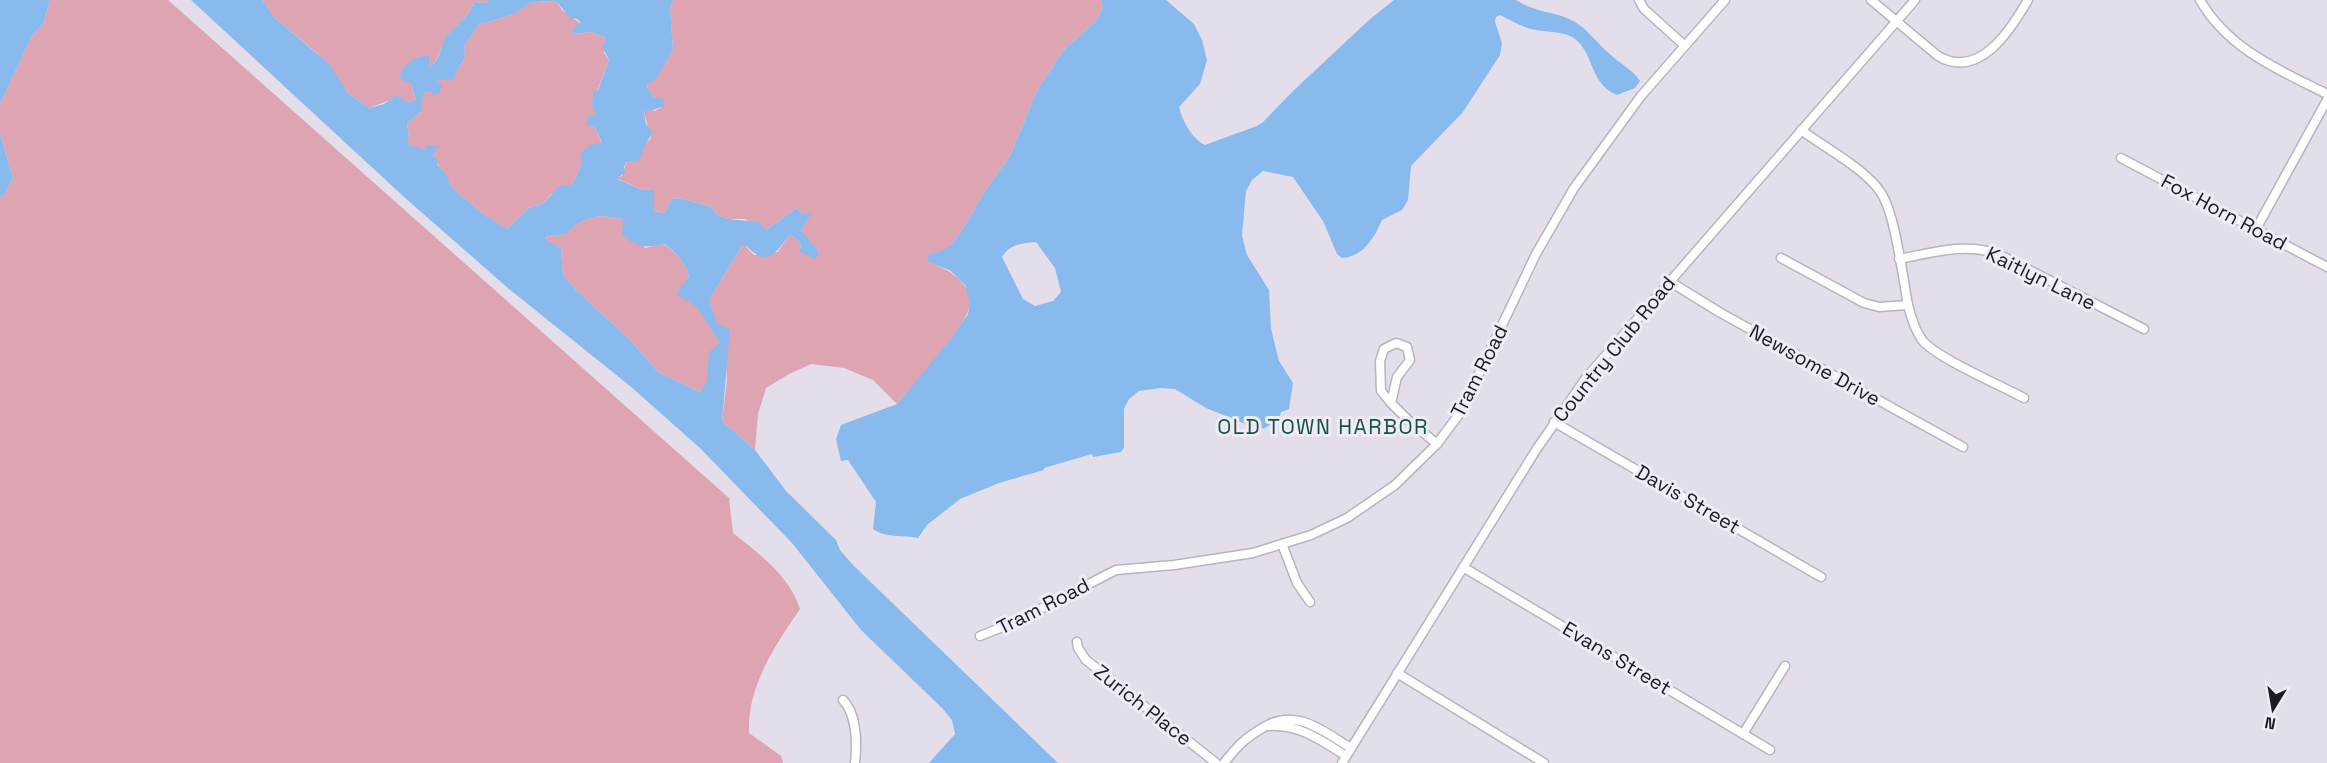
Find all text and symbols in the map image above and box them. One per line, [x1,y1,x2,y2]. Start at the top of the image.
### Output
street label: Fox Horn Road [2157,168,2291,256]
street label: Kaitlyn Lane [1982,240,2100,316]
street label: Country Club Road [1547,271,1681,427]
street label: Newsome Drive [1745,318,1885,412]
street label: Tram Road [1445,320,1513,422]
district label: OLD TOWN HARBOR [1217,413,1429,440]
street label: Davis Street [1631,459,1745,539]
street label: Tram Road [992,572,1094,640]
street label: Evans Street [1558,615,1676,701]
street label: Zurich Place [1089,659,1197,751]
north arrow [2243,679,2303,739]
text: N [2263,712,2278,735]

